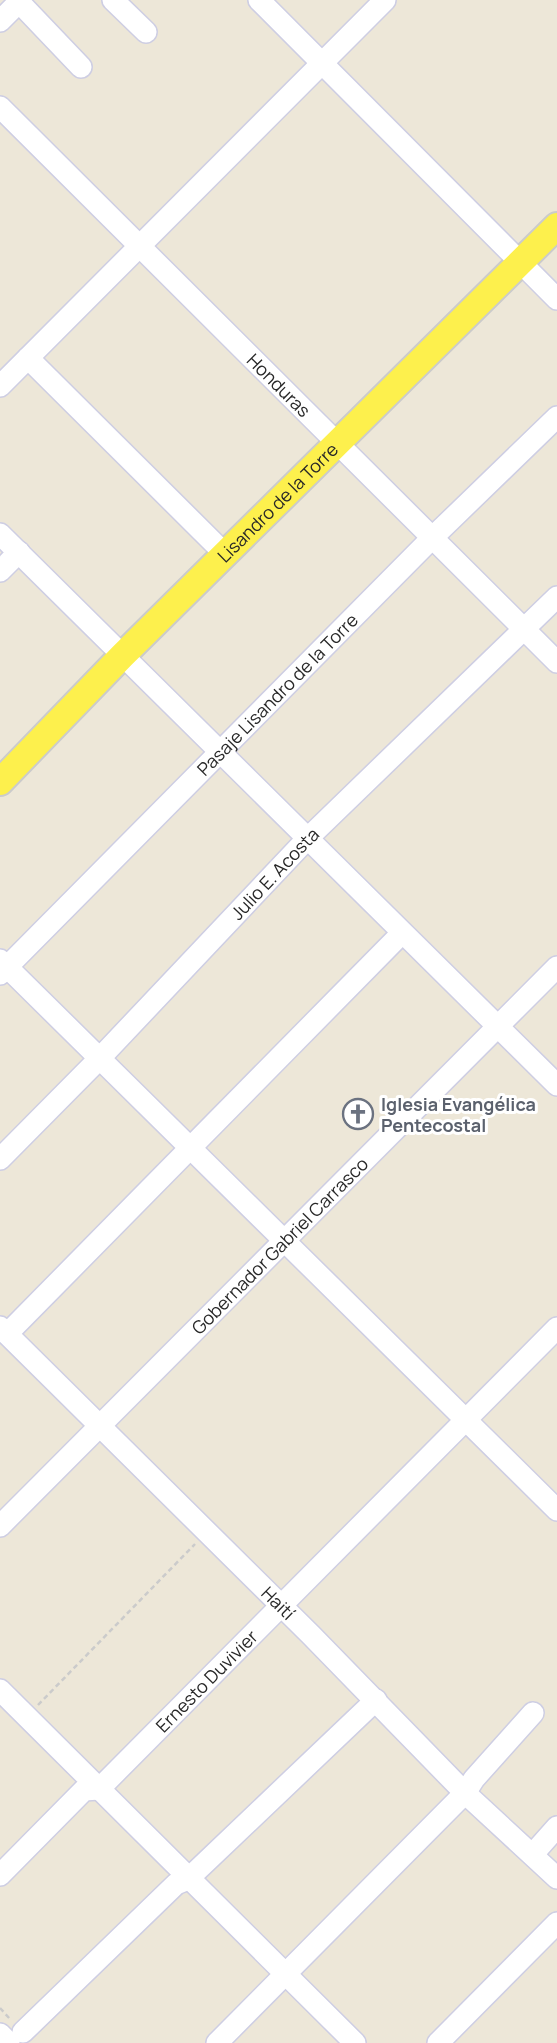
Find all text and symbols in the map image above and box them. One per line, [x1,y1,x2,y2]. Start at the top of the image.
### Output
street label: Honduras [242,348,316,422]
street label: Lisandro de la Torre [212,437,343,567]
street label: Pasaje Lisandro de la Torre [192,608,363,780]
street label: Julio E. Acosta [225,822,324,925]
place label: Iglesia Evangélica Pentecostal [381,1092,536,1137]
church icon: Iglesia Evangélica Pentecostal [341,1097,375,1131]
street label: Gobernador Gabriel Carrasco [186,1152,373,1339]
street label: Haití [257,1581,300,1625]
street label: Ernesto Duvivier [150,1624,263,1737]

